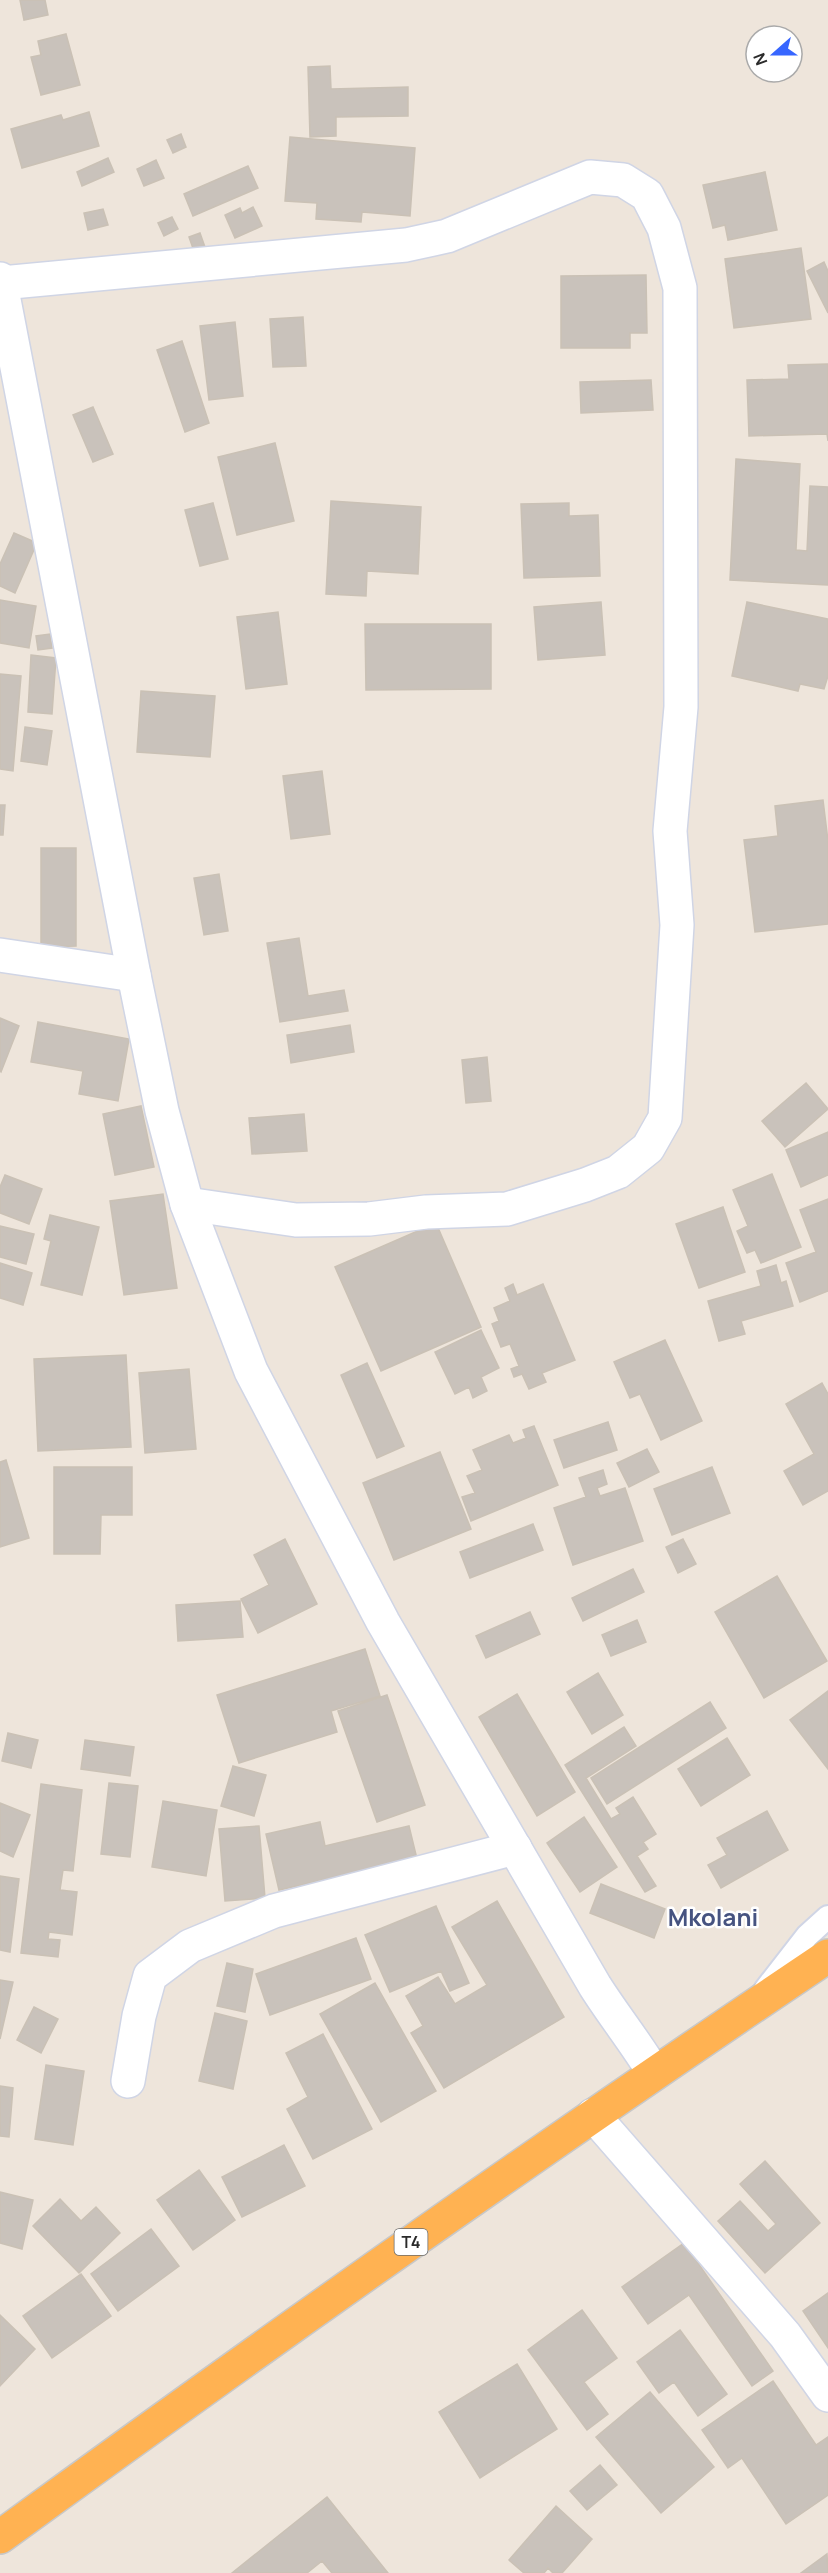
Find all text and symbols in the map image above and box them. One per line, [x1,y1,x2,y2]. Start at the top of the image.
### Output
north arrow [744,24,804,84]
text: N [748,50,772,69]
district label: Mkolani [668,1900,758,1933]
road number: T4 [394,2229,428,2255]

